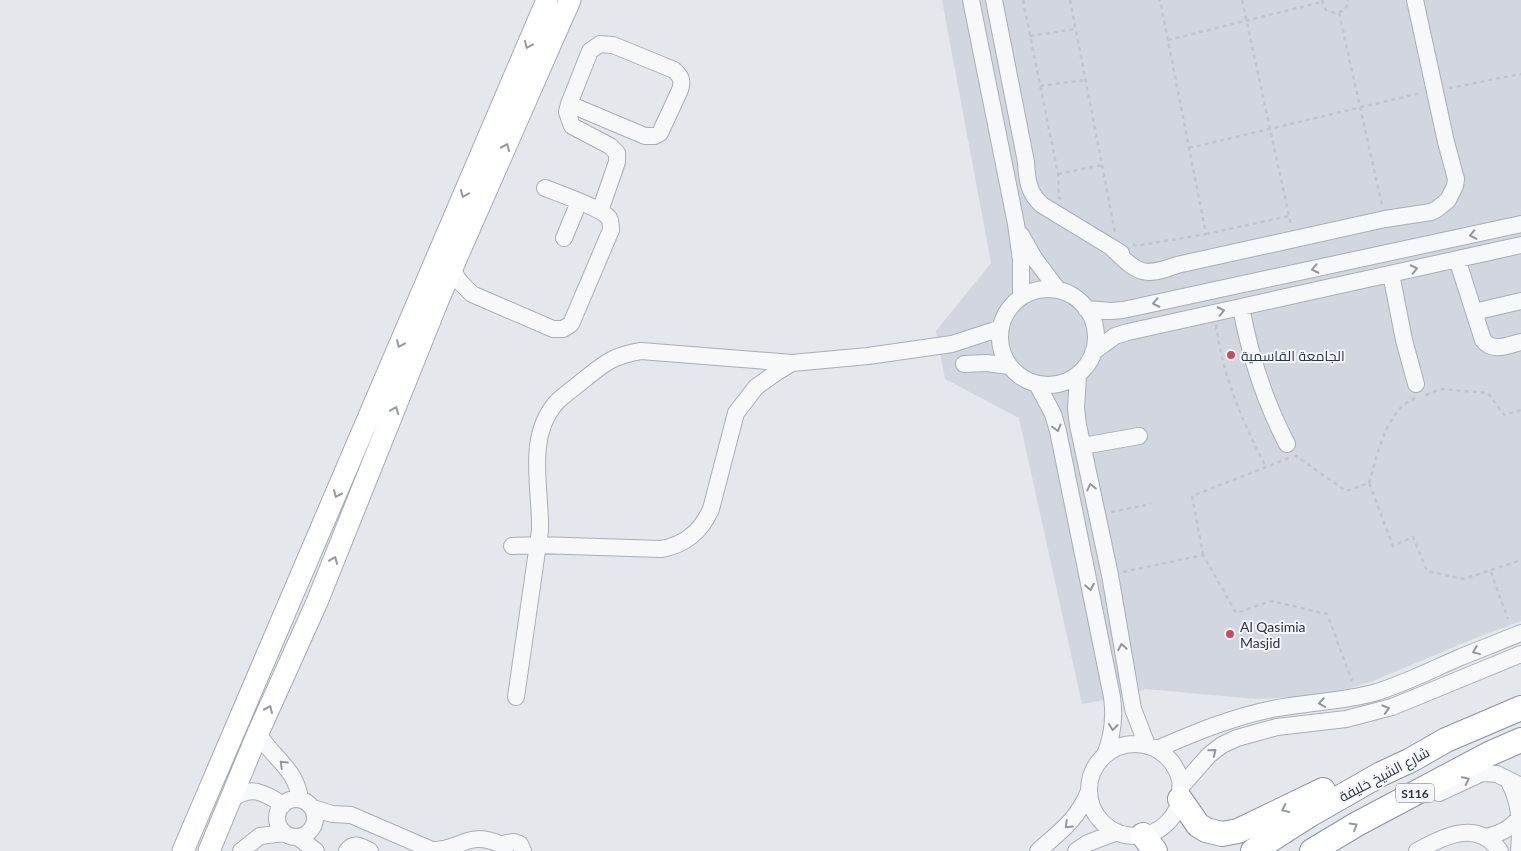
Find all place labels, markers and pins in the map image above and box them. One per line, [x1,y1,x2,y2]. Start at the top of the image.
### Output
place label: الجامعة القاسمية [1241,347,1345,364]
marker: الجامعة القاسمية [1225,349,1237,361]
place label: Al Qasimia Masjid [1240,618,1306,651]
marker: Al Qasimia Masjid [1224,628,1236,640]

